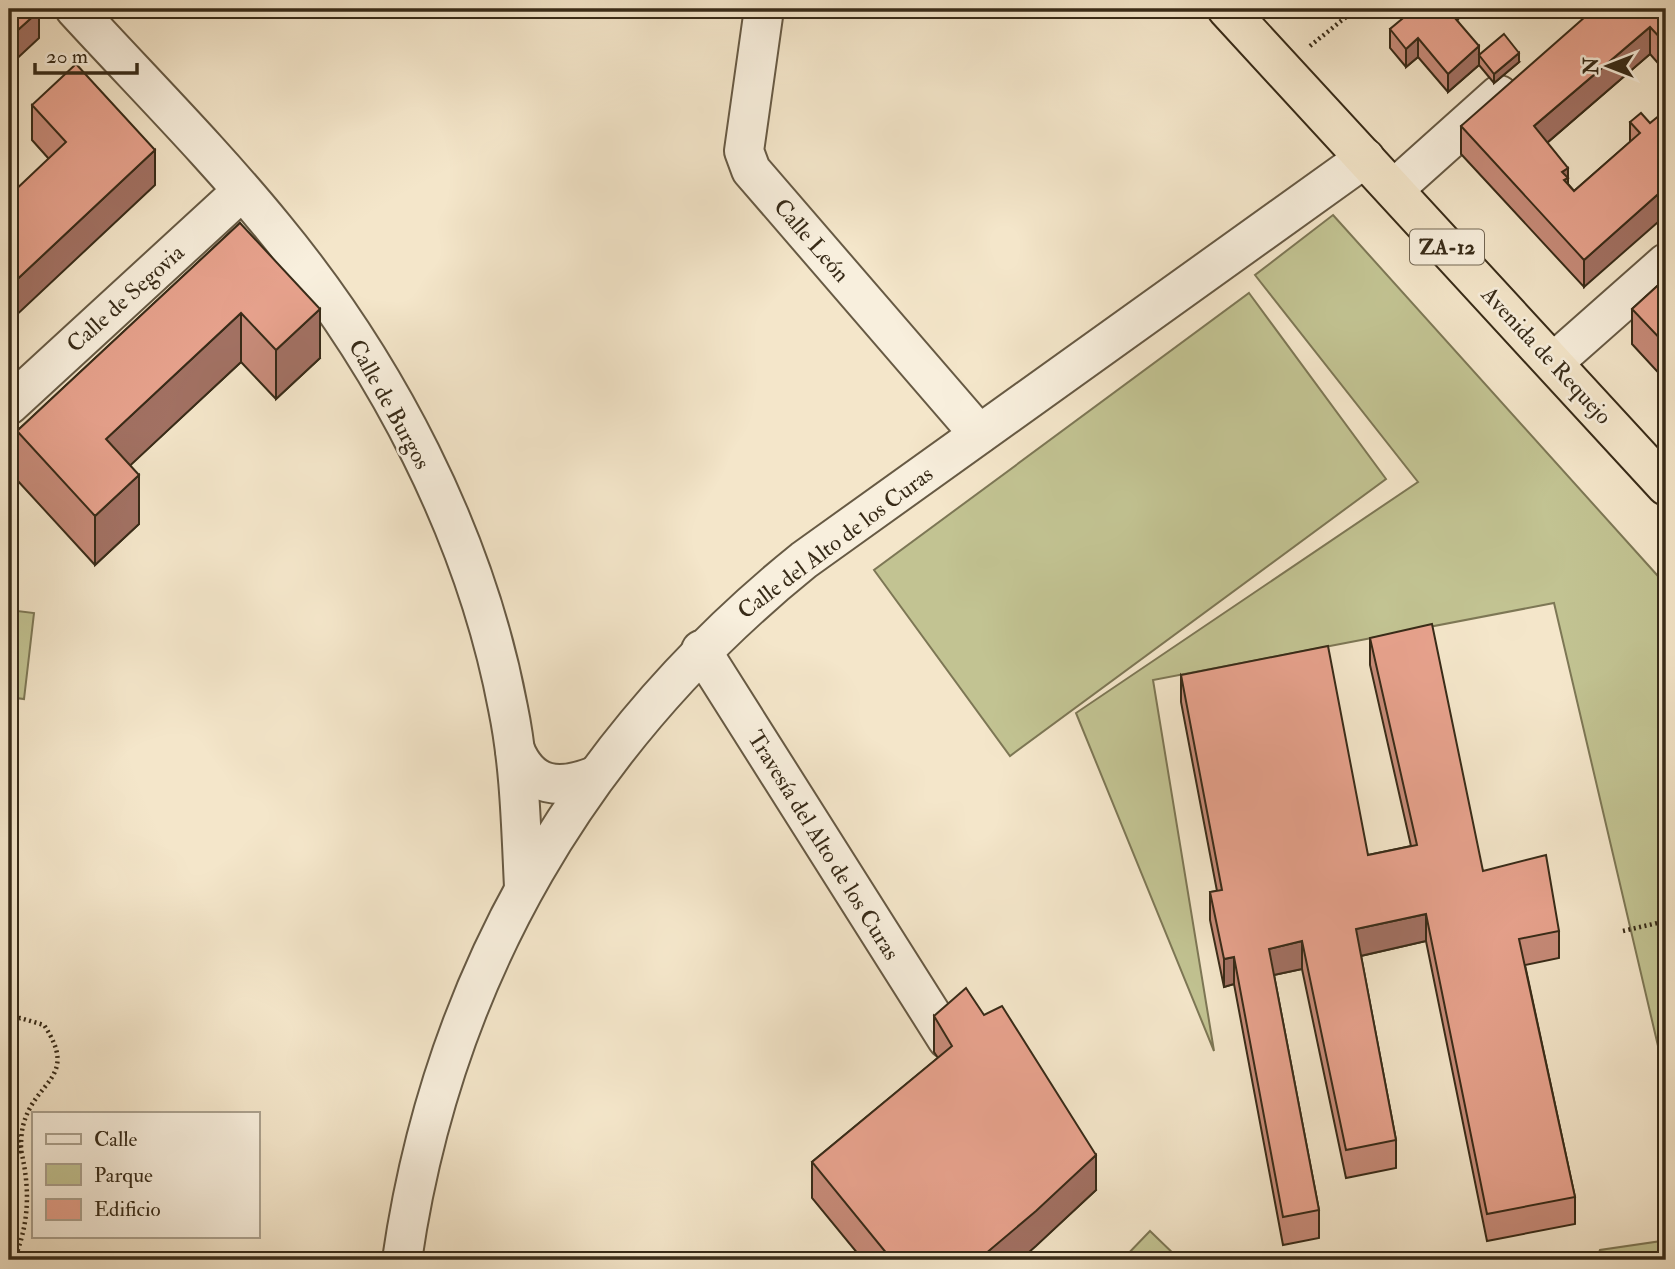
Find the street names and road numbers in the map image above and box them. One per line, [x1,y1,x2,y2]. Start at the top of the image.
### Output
street label: Calle León [767,192,856,288]
road number: ZA-12 [1410,230,1484,264]
street label: Calle de Segovia [61,238,191,359]
street label: Avenida de Requejo [1474,279,1618,430]
street label: Calle de Burgos [342,334,437,474]
street label: Calle del Alto de los Curas [732,459,939,625]
street label: Travesía del Alto de los Curas [741,725,906,965]

